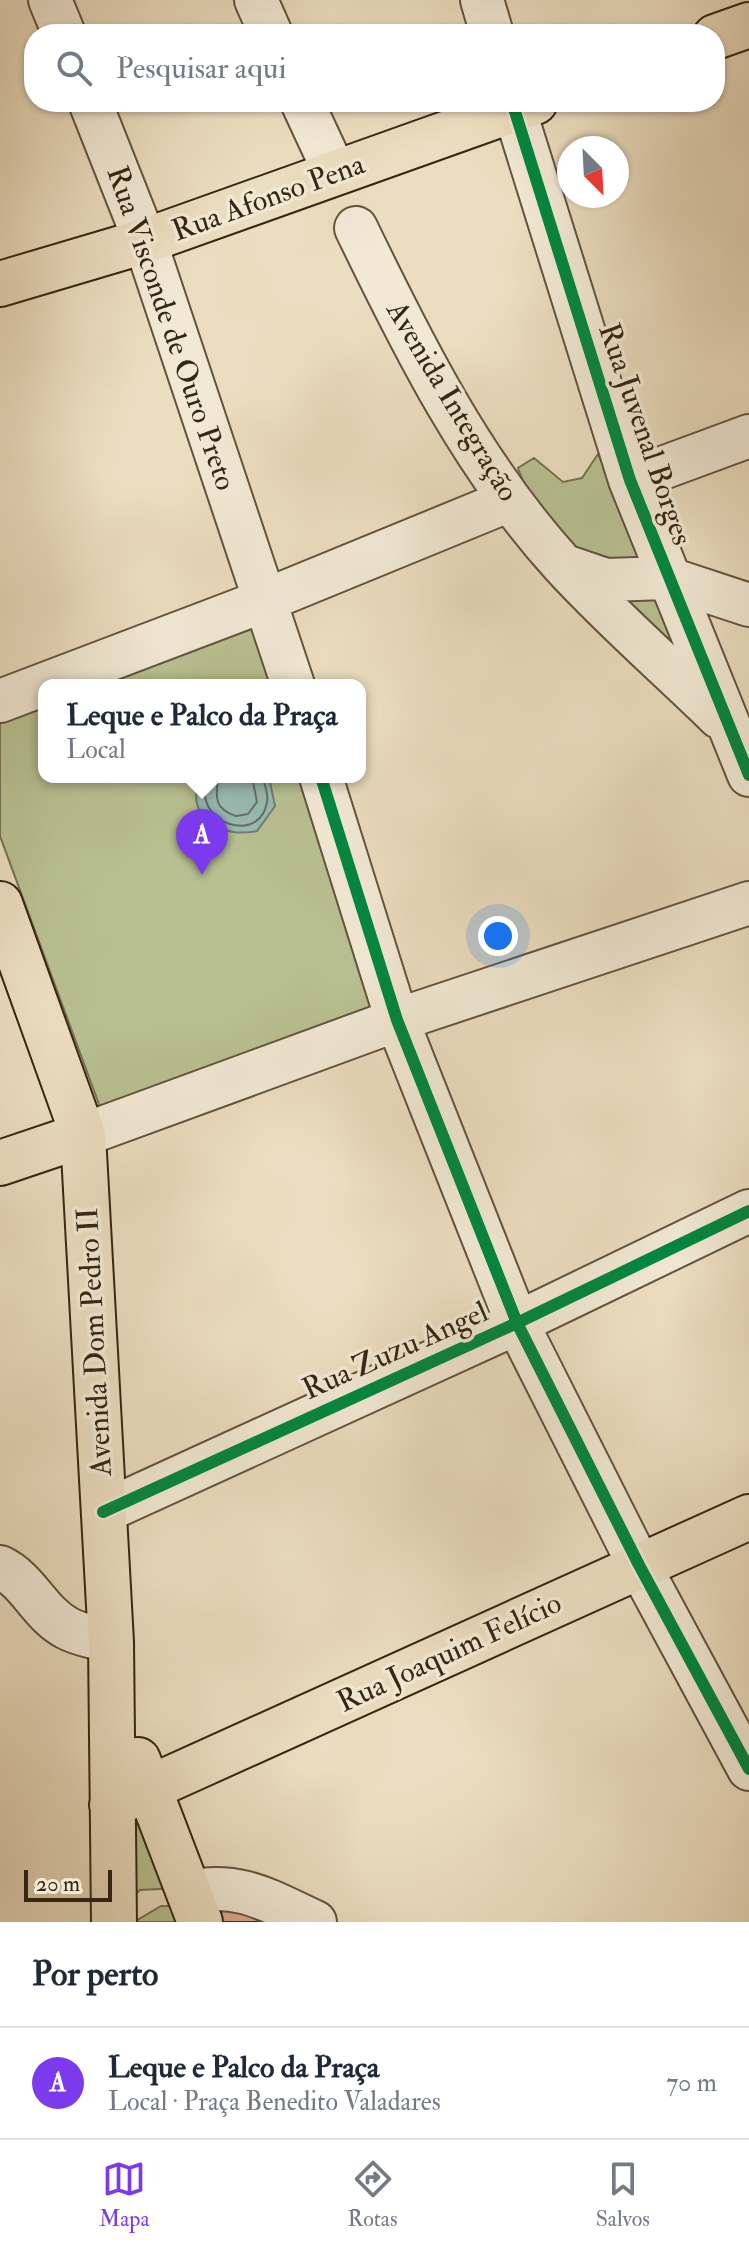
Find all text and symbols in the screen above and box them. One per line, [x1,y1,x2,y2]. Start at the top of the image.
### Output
search box [24,24,725,112]
icon: search [52,46,96,90]
text: Pesquisar aqui [116,50,286,87]
north arrow [557,136,629,208]
street label: Rua Afonso Pena [167,145,370,249]
street label: Rua Visconde de Ouro Preto [99,161,244,495]
street label: Avenida Integração [378,294,527,508]
street label: Rua Juvenal Borges [590,318,701,550]
popup [38,679,366,783]
text: Leque e Palco da Praça [66,697,338,734]
text: Local [66,734,126,766]
pin: A [176,809,228,875]
your location [478,916,518,956]
street label: Avenida Dom Pedro II [69,1207,120,1478]
street label: Rua Zuzu Angel [297,1293,494,1408]
street label: Rua Joaquim Felício [331,1584,567,1721]
scale bar [24,1866,112,1902]
text: 20 m [36,1870,80,1898]
text: Por perto [32,1953,158,1996]
text: Leque e Palco da Praça [108,2049,379,2086]
text: A [50,2067,66,2099]
text: 70 m [666,2067,717,2099]
text: Local · Praça Benedito Valadares [108,2086,441,2118]
tab: Mapa [99,2157,149,2233]
tab: Rotas [348,2157,397,2233]
tab: Salvos [596,2157,650,2233]

